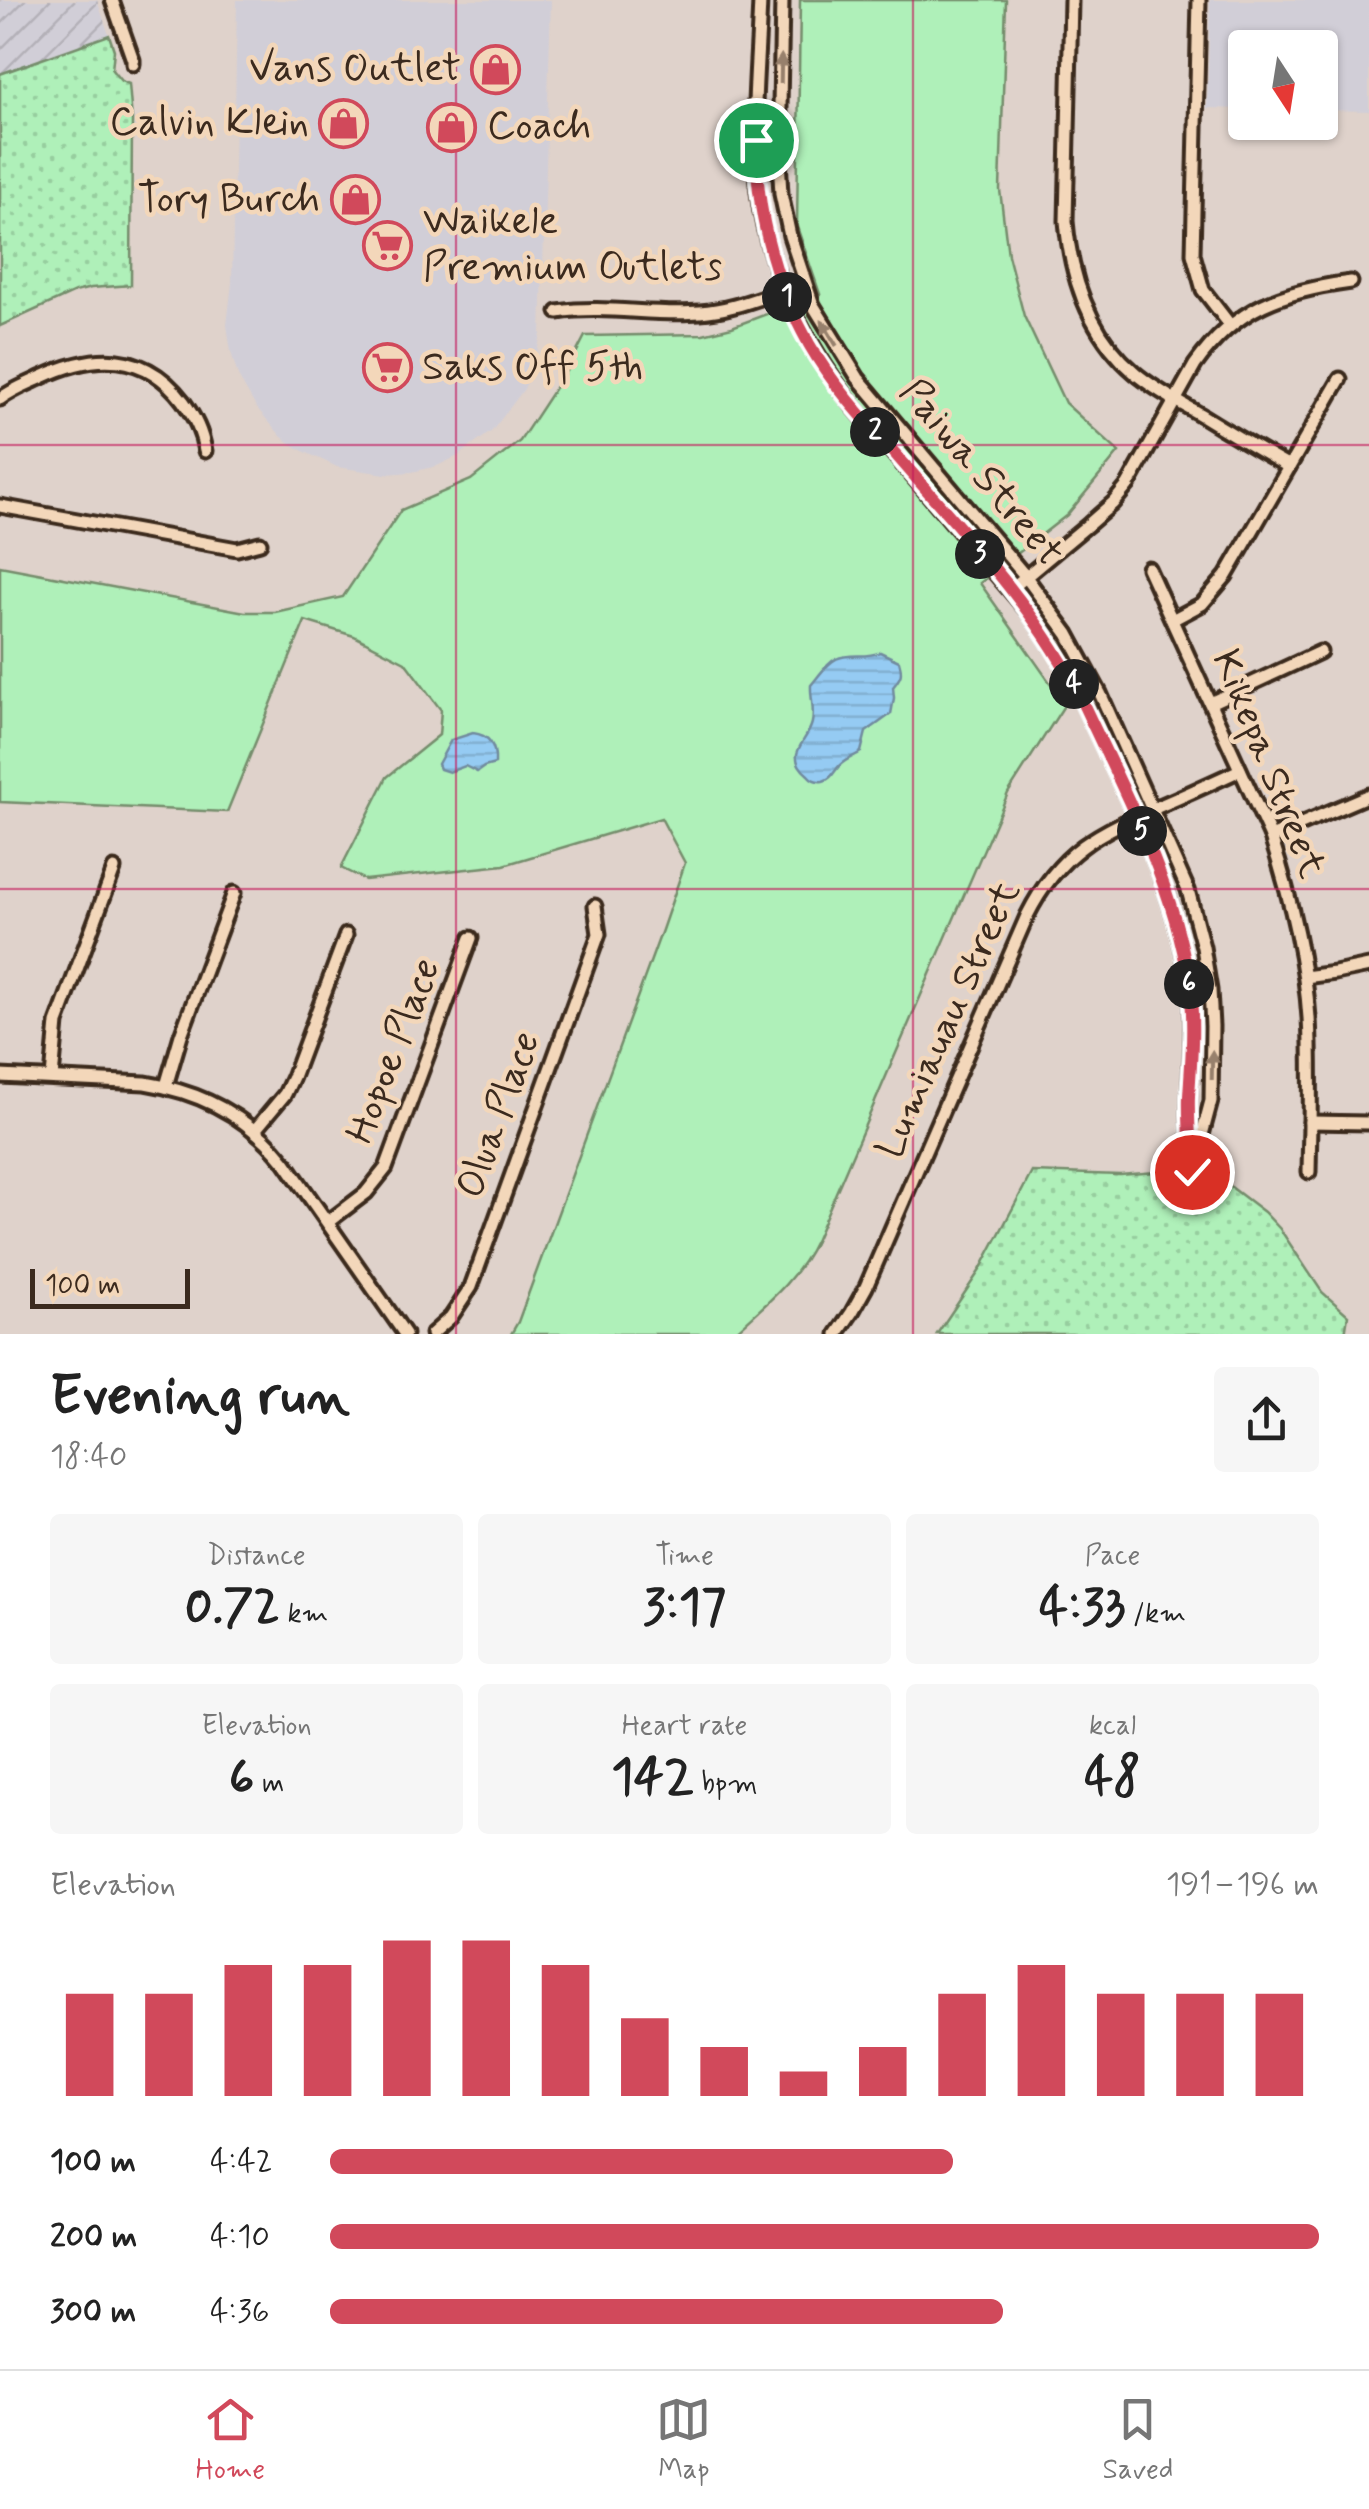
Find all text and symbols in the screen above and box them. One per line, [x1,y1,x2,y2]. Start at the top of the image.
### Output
north arrow [1228,30,1338,140]
map controls [1228,30,1338,140]
place label: Vans Outlet [249,43,461,95]
shop icon: Vans Outlet [470,43,522,95]
one-way arrow [773,53,789,85]
place label: Calvin Klein [110,97,309,149]
shop icon: Calvin Klein [318,97,370,149]
pin [714,98,799,183]
shop icon: Coach [426,101,478,153]
place label: Coach [487,101,591,153]
icon: arrive [729,113,784,168]
place label: Tory Burch [138,174,320,226]
shop icon: Tory Burch [329,174,381,226]
place label: Waikele Premium Outlets [423,196,722,294]
supermarket icon: Waikele Premium Outlets [362,219,414,271]
pin: 1 [762,272,812,322]
text: 1 [781,278,793,315]
one-way arrow [821,319,839,347]
supermarket icon: Saks Off 5th [361,342,413,394]
place label: Saks Off 5th [422,342,643,394]
street label: Paiwa Street [887,368,1075,578]
pin: 2 [850,407,900,457]
text: 2 [868,413,882,450]
pin: 3 [955,529,1005,579]
text: 3 [974,535,986,572]
street label: Kikepa Street [1199,642,1337,886]
pin: 4 [1049,659,1099,709]
text: 4 [1066,665,1082,702]
pin: 5 [1117,806,1167,856]
text: 5 [1134,812,1150,849]
street label: Lumiauau Street [865,873,1033,1167]
street label: Hopoe Place [335,951,453,1151]
pin: 6 [1164,959,1214,1009]
text: 6 [1182,965,1196,1002]
street label: Olua Place [445,1025,553,1205]
one-way arrow [1205,1049,1221,1081]
pin [1150,1130,1235,1215]
icon: check [1165,1145,1220,1200]
scale bar [30,1264,190,1308]
text: 100 m [45,1268,120,1305]
text: Evening run [50,1362,350,1434]
button: share [1214,1367,1319,1472]
text: 18:40 [50,1436,127,1478]
text: Distance [207,1538,306,1575]
text: Time [655,1538,714,1575]
text: Pace [1085,1538,1140,1575]
text: 0.72 [185,1575,280,1641]
text: 3:17 [643,1575,726,1641]
text: 4:33 [1039,1575,1125,1641]
text: km [280,1596,328,1633]
text: /km [1125,1596,1186,1633]
text: Elevation [201,1708,312,1745]
text: Heart rate [622,1708,747,1745]
text: kcal [1089,1708,1136,1745]
text: 6 [229,1745,254,1811]
text: 142 [611,1745,694,1811]
text: 48 [1084,1745,1141,1811]
text: m [254,1766,284,1803]
text: bpm [694,1766,758,1803]
text: Elevation [50,1864,176,1906]
text: 191–196 m [1166,1864,1319,1906]
text: 100 m [50,2141,136,2183]
text: 4:42 [210,2141,273,2183]
text: 200 m [50,2216,137,2258]
text: 4:10 [210,2216,270,2258]
text: 300 m [50,2291,136,2333]
text: 4:36 [210,2291,269,2333]
tab: Home [196,2392,265,2489]
tab: Map [656,2392,711,2489]
tab: Saved [1103,2392,1173,2489]

